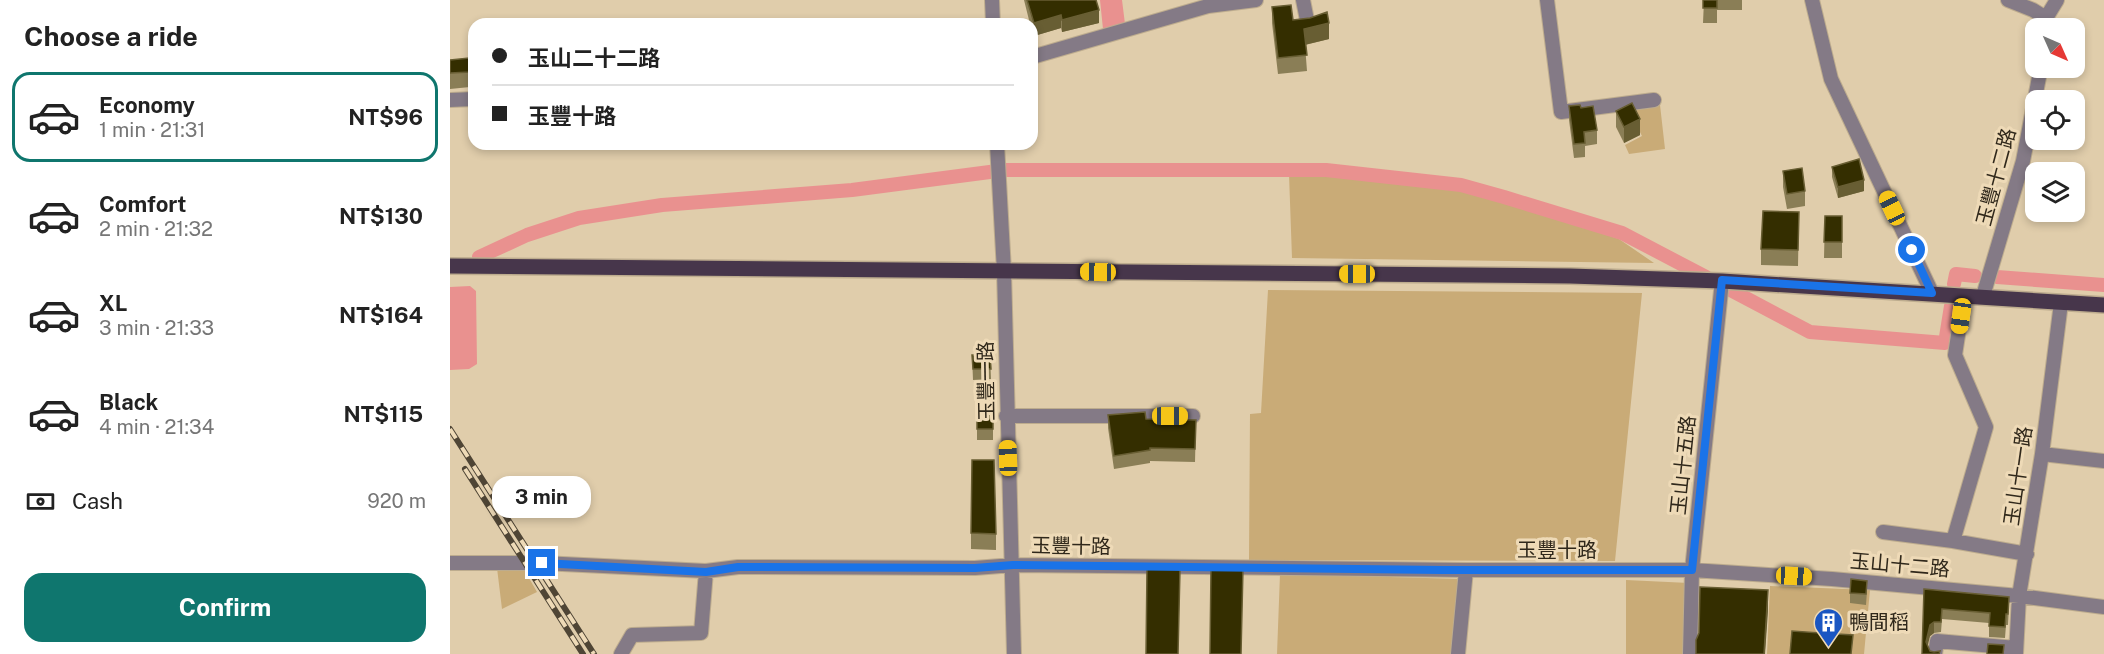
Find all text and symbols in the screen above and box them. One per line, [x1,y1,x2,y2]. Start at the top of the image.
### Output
north arrow [2025,18,2085,78]
map controls [2025,18,2085,222]
text: Choose a ride [24,20,198,52]
text: 玉山二十二路 [528,45,660,71]
icon: car [27,90,81,144]
button: locate [2025,90,2085,150]
text: Economy [99,92,195,118]
text: 玉豐十路 [528,103,616,129]
text: NT$96 [348,104,423,130]
text: 1 min · 21:31 [99,118,205,142]
street label: 玉豐十二路 [1971,126,2021,228]
button: layers [2025,162,2085,222]
car [1876,188,1908,228]
icon: car [27,189,81,243]
text: Comfort [99,191,186,217]
text: NT$130 [339,203,423,229]
text: 2 min · 21:32 [99,217,213,241]
route start [1898,236,1925,263]
car [1080,263,1116,281]
car [1339,265,1375,283]
icon: car [27,288,81,342]
text: XL [99,290,127,316]
car [1950,297,1972,335]
text: NT$164 [339,302,423,328]
text: 3 min · 21:33 [99,316,214,340]
street label: 玉豐一路 [973,341,999,421]
icon: car [27,387,81,441]
text: Black [99,389,158,415]
text: NT$115 [344,401,423,427]
car [1152,407,1188,425]
street label: 玉山十五路 [1666,414,1700,516]
text: 4 min · 21:34 [99,415,214,439]
street label: 玉山十一路 [1999,425,2037,527]
car [998,440,1018,476]
callout: 3 min [492,476,592,518]
icon: cash [24,485,57,518]
text: 3 min [515,485,568,509]
text: Cash [72,488,123,514]
text: 920 m [367,489,426,513]
street label: 玉豐十路 [1031,533,1111,559]
street label: 玉豐十路 [1517,538,1597,562]
route end [528,549,555,576]
street label: 玉山十二路 [1849,549,1951,581]
car [1776,566,1812,586]
button: Confirm [24,573,426,642]
building icon: 鴨間稻 [1812,606,1844,648]
place label: 鴨間稻 [1849,610,1909,634]

